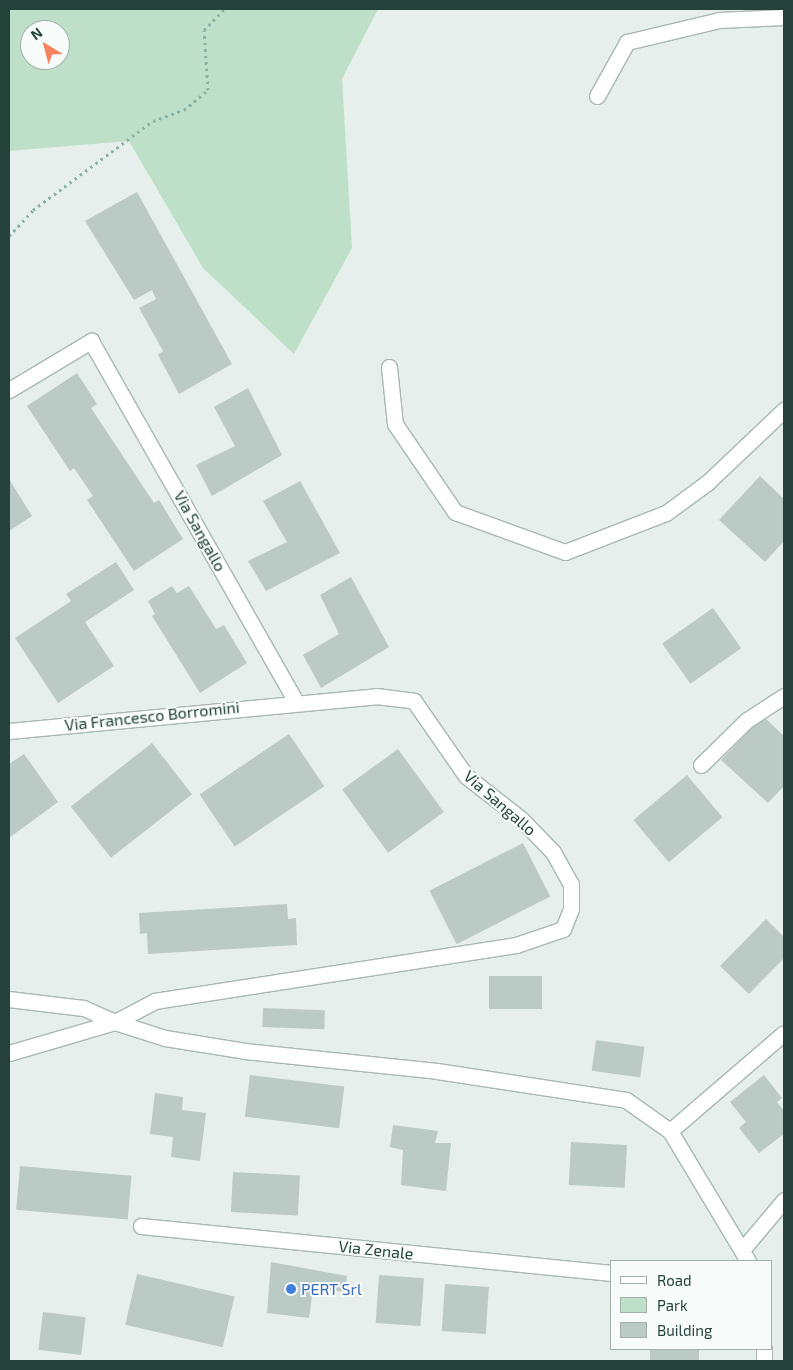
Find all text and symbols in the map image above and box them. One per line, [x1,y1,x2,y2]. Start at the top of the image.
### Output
north arrow [20,20,70,70]
text: N [27,24,45,43]
street label: Via Sangallo [170,487,230,575]
street label: Via Francesco Borromini [64,697,240,735]
street label: Via Sangallo [460,766,540,840]
street label: Via Zenale [338,1237,414,1263]
legend [610,1260,773,1350]
text: Road [657,1271,692,1289]
place label: PERT Srl [301,1279,362,1299]
marker: PERT Srl [285,1283,297,1295]
text: Park [657,1296,688,1314]
text: Building [657,1321,712,1339]

